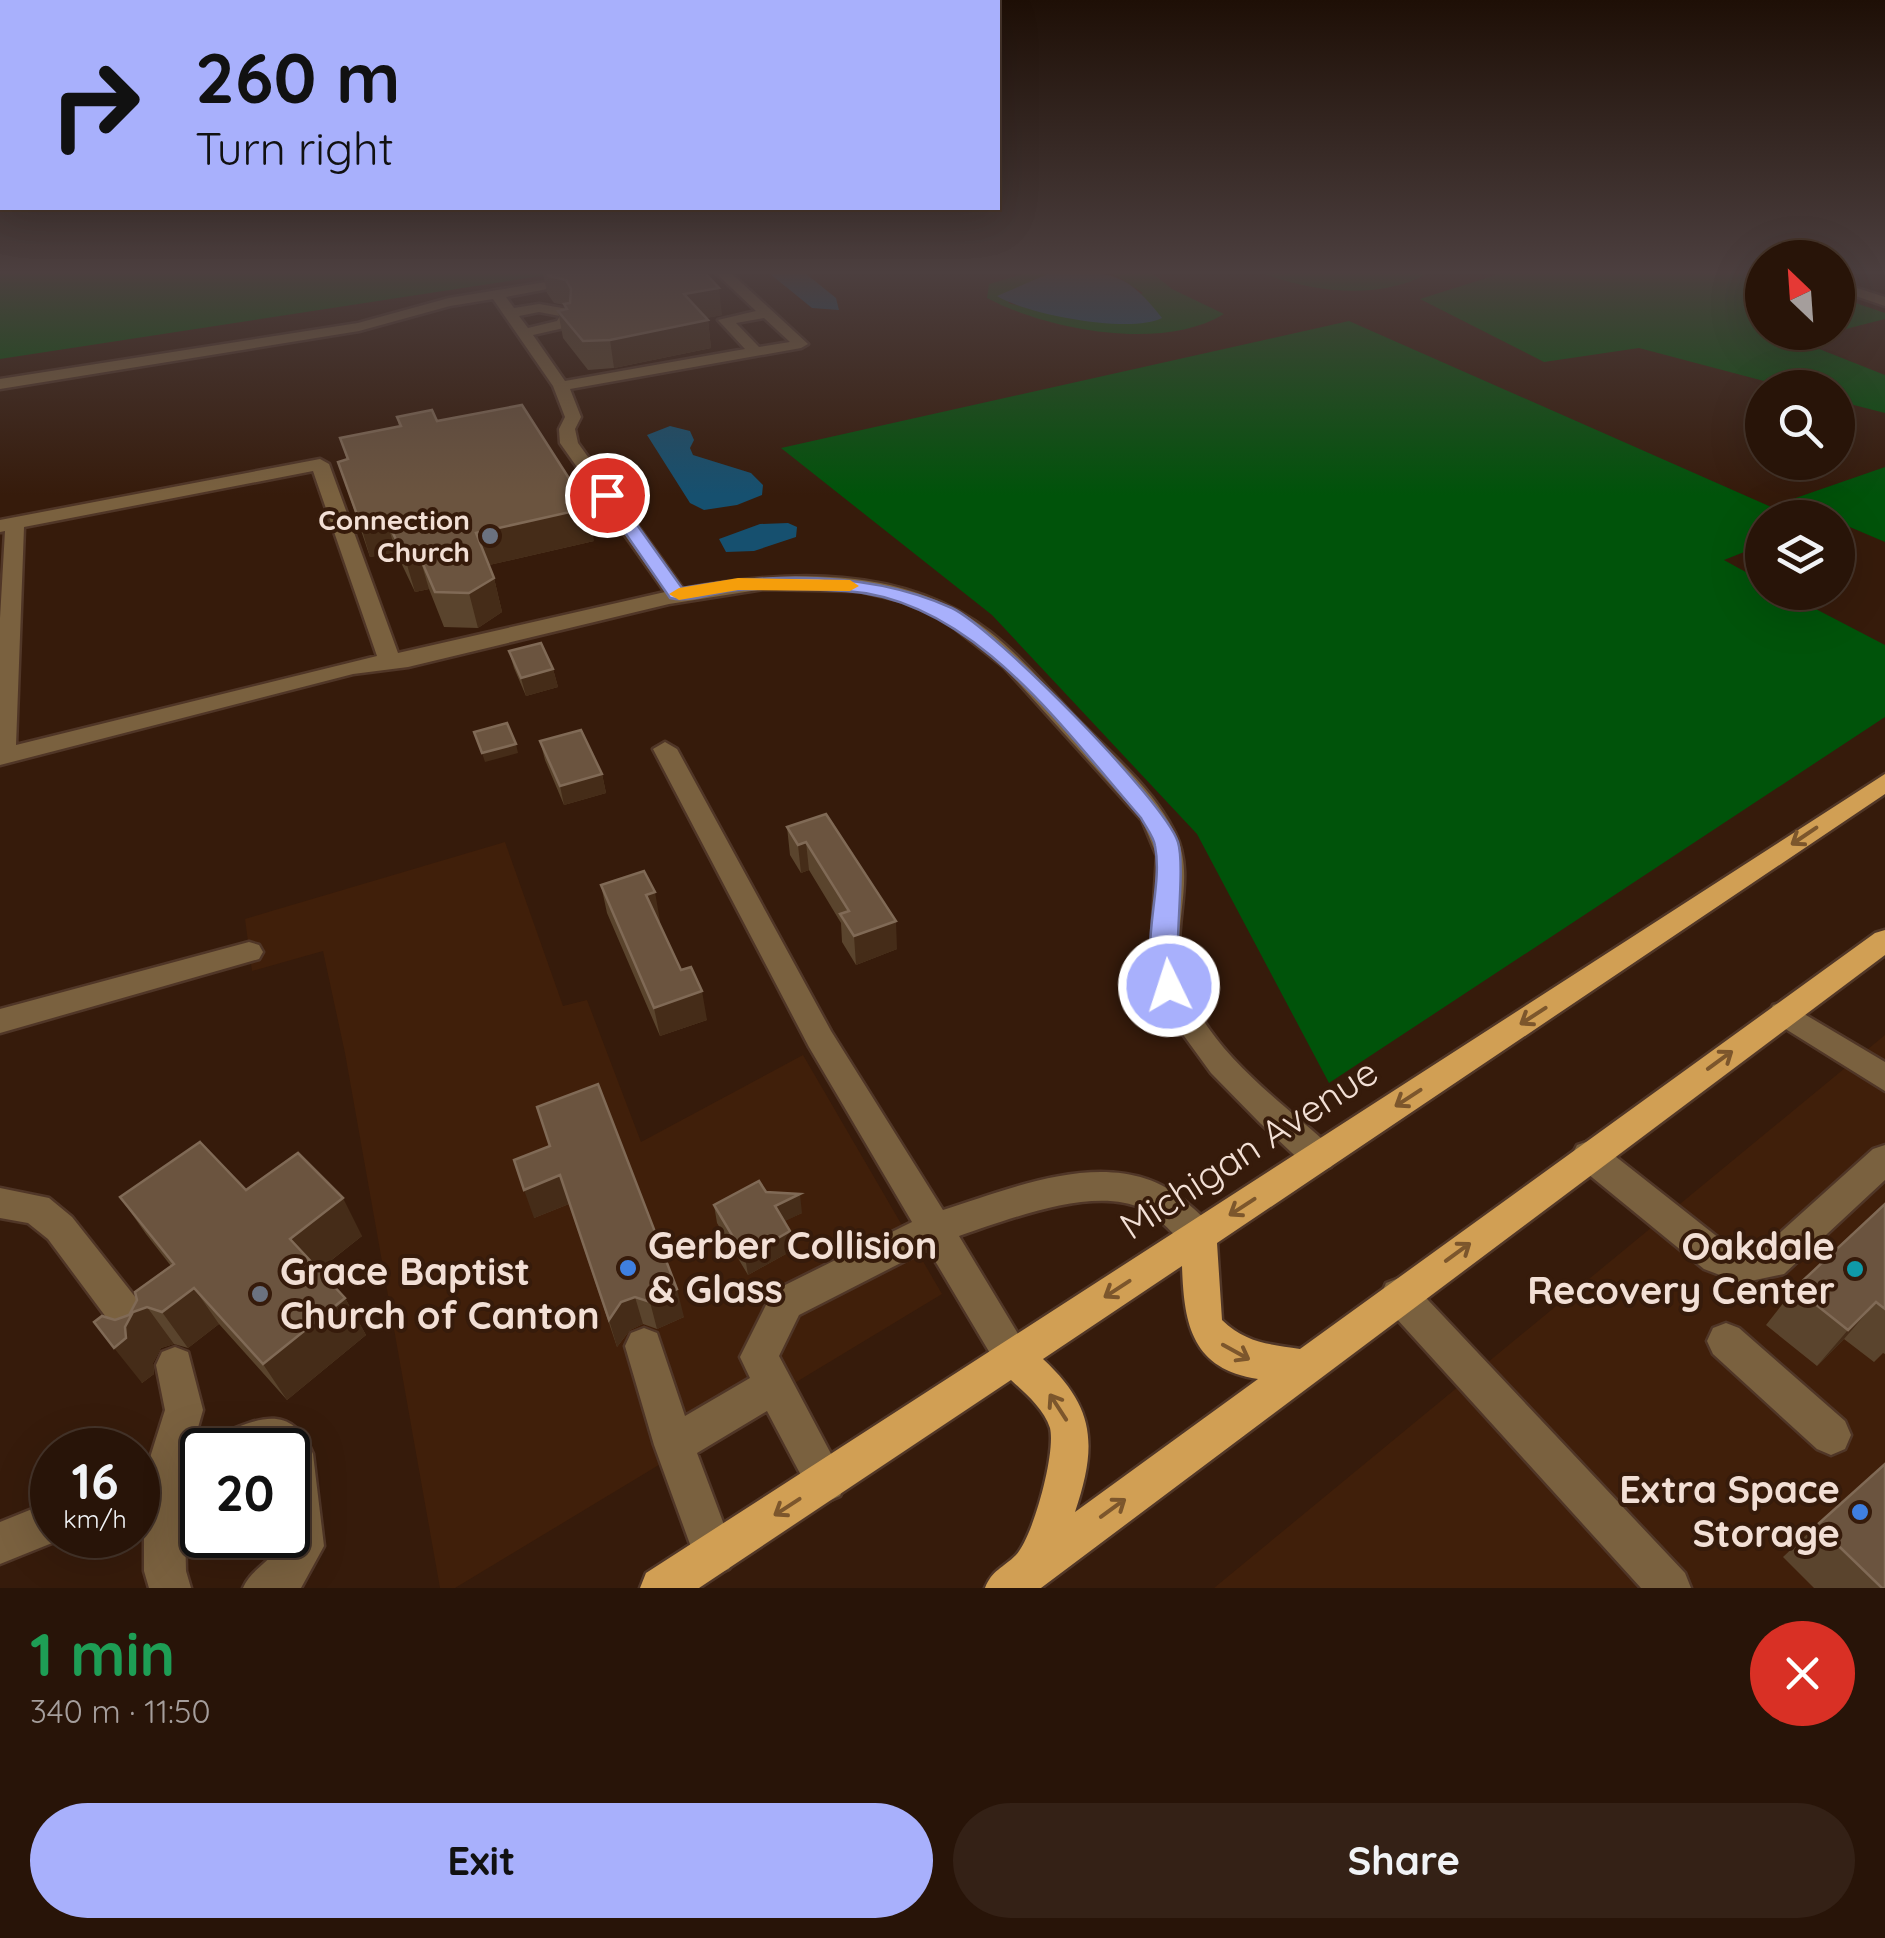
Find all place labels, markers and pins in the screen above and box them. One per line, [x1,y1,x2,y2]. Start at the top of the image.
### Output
pin [565,453,650,538]
place label: Connection Church [318,502,470,569]
marker: Connection Church [479,525,501,547]
place label: Gerber Collision & Glass [648,1221,937,1313]
place label: Oakdale Recovery Center [1527,1222,1835,1314]
place label: Grace Baptist Church of Canton [280,1247,600,1339]
marker: Gerber Collision & Glass [617,1257,639,1279]
marker: Oakdale Recovery Center [1844,1258,1866,1280]
marker: Grace Baptist Church of Canton [249,1283,271,1305]
place label: Extra Space Storage [1619,1465,1840,1557]
marker: Extra Space Storage [1849,1501,1871,1523]

